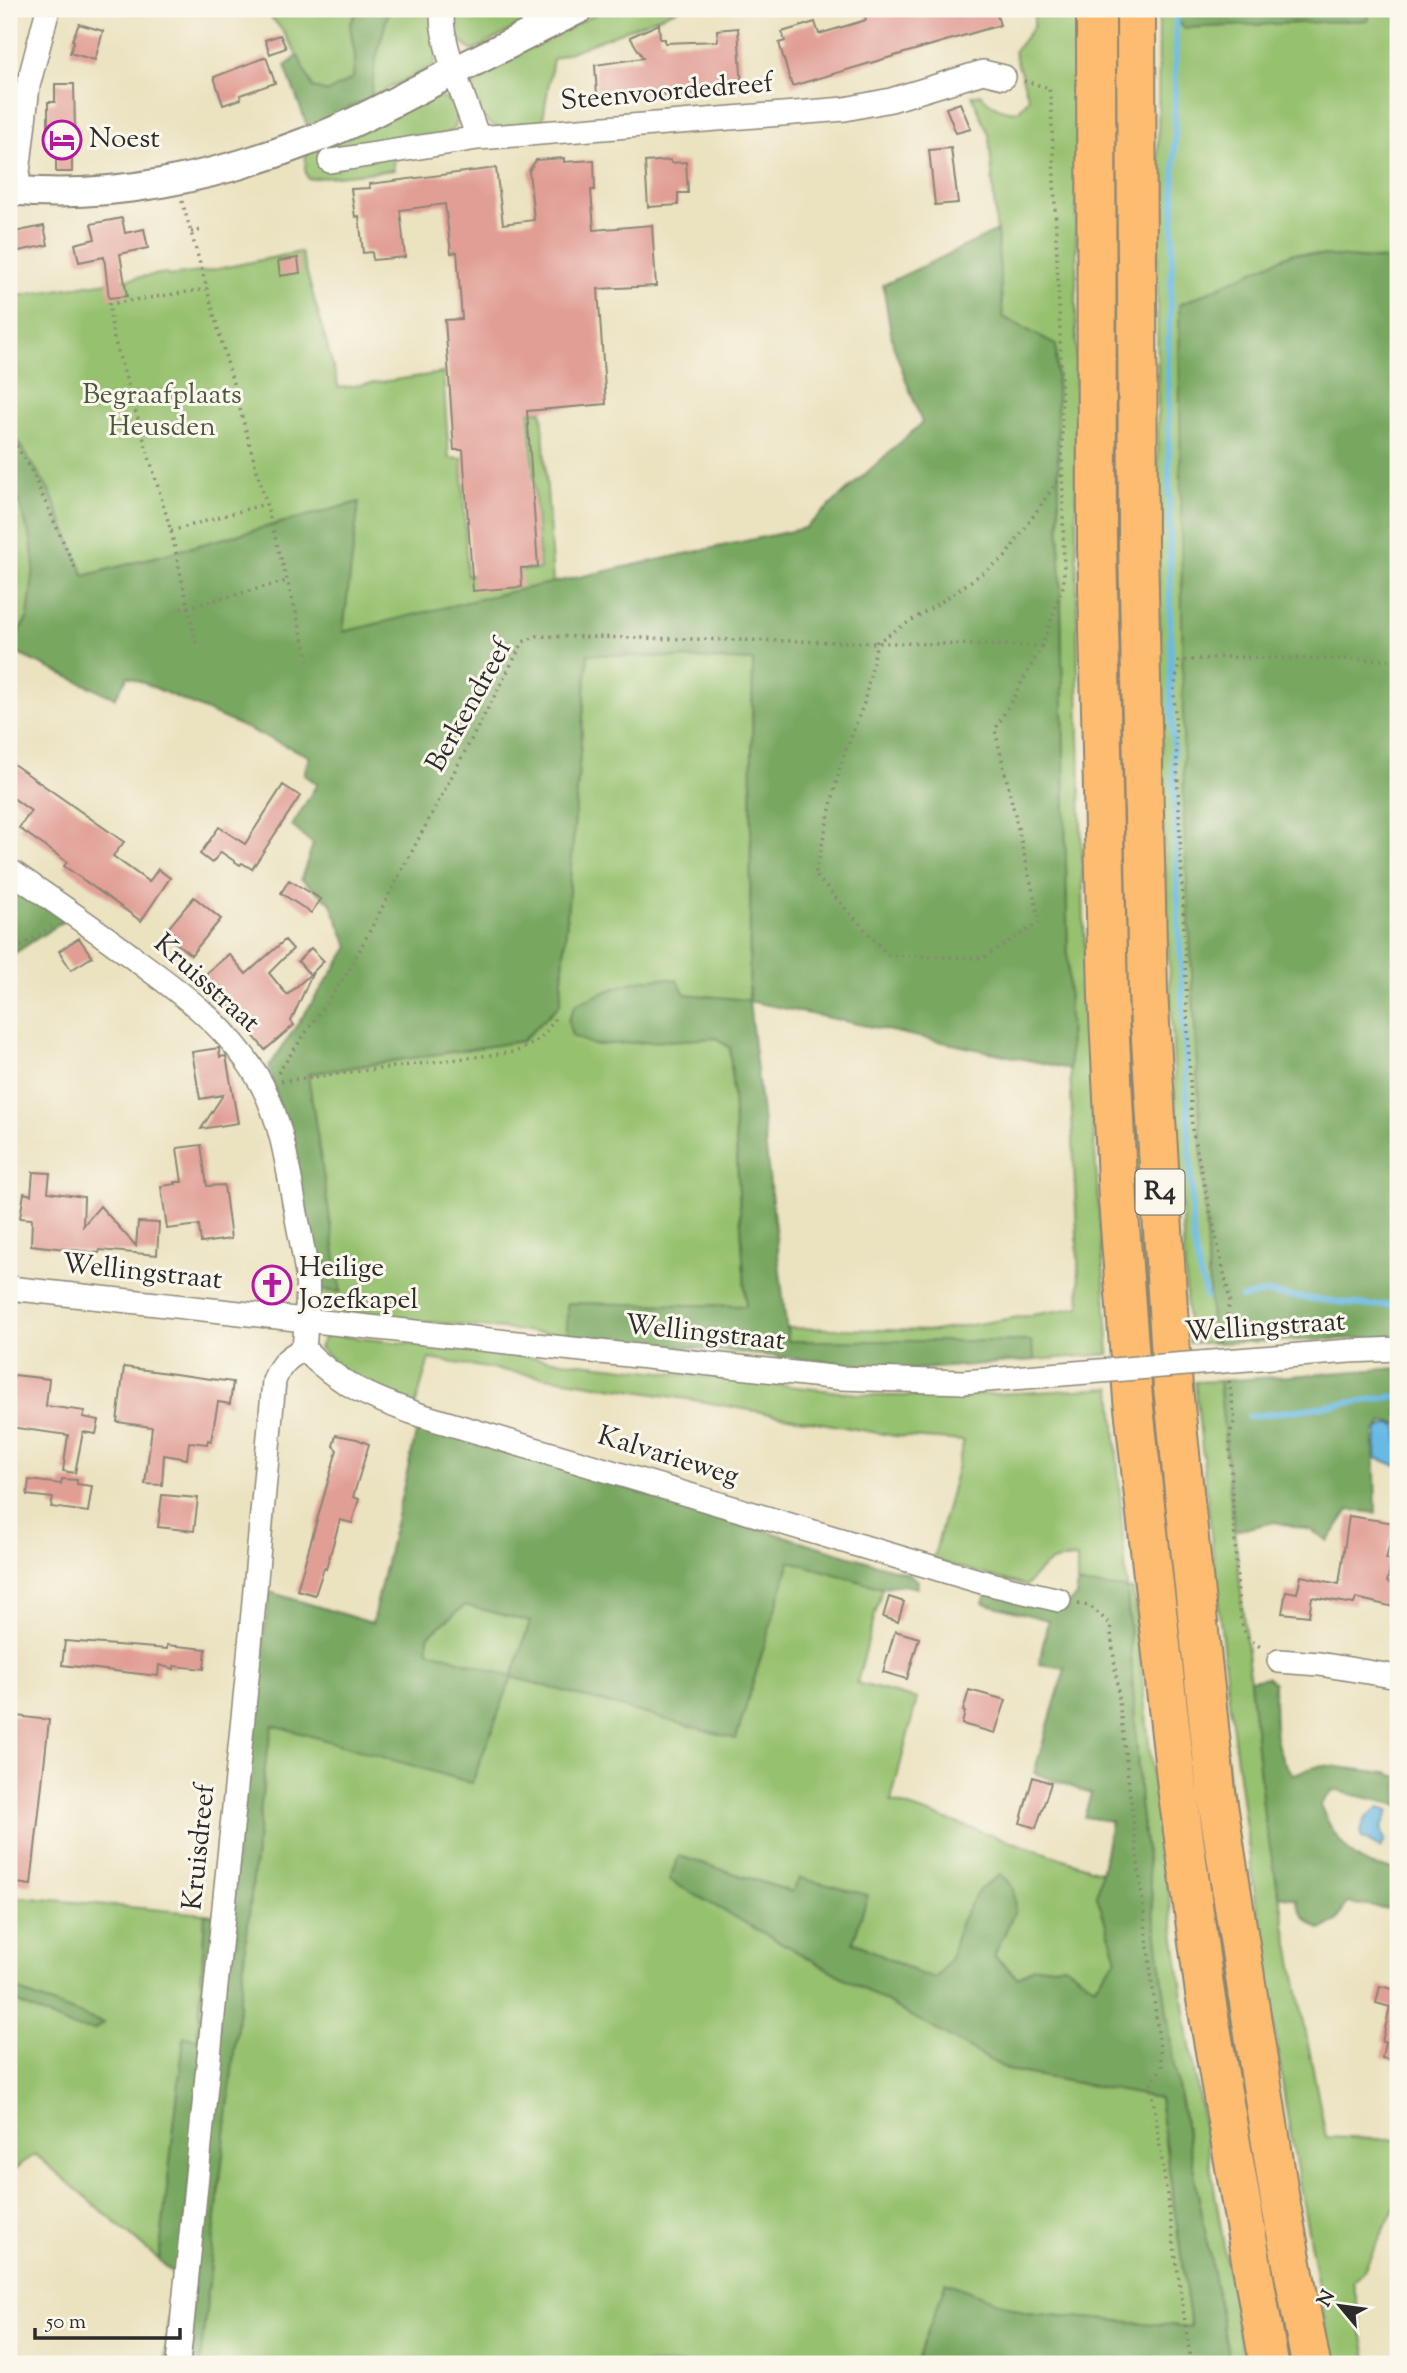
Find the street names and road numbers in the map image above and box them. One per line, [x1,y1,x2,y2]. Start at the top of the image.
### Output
street label: Steenvoordedreef [559,64,776,122]
street label: Berkendreef [417,631,524,780]
street label: Kruisstraat [144,925,269,1043]
road number: R4 [1136,1170,1184,1214]
street label: Wellingstraat [60,1245,225,1301]
street label: Wellingstraat [1183,1302,1347,1354]
street label: Wellingstraat [623,1306,788,1362]
street label: Kalvarieweg [592,1417,744,1497]
street label: Kruisdreef [173,1780,227,1912]

